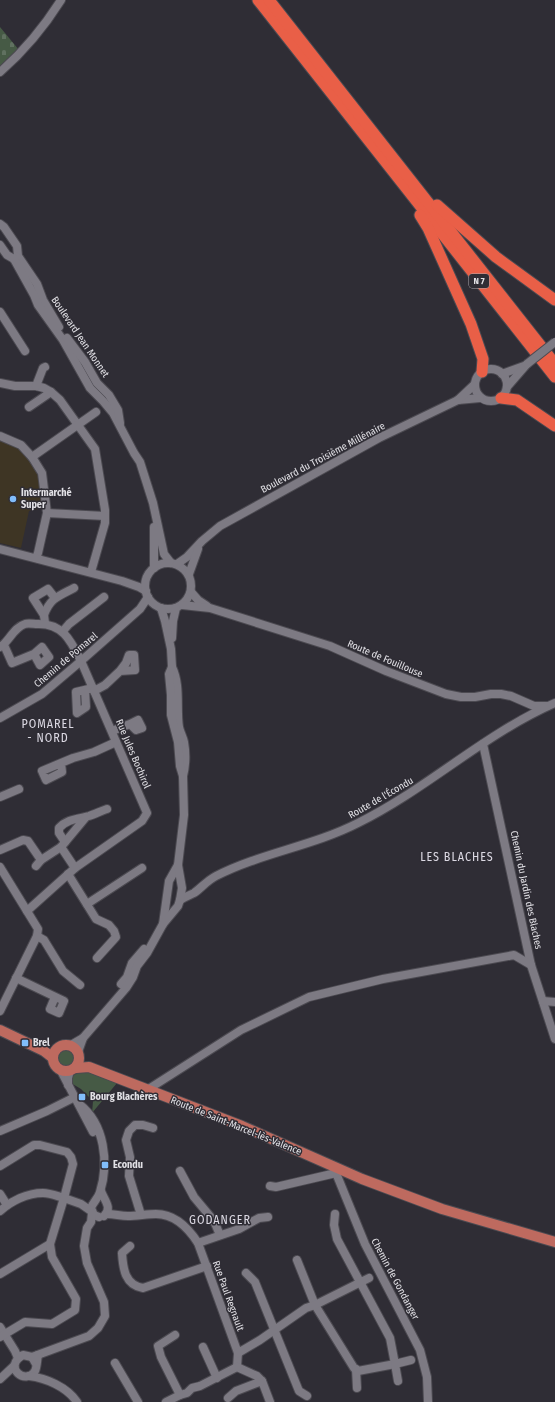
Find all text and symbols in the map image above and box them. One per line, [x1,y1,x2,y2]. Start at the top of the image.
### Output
road number: N 7 [469,274,489,288]
street label: Boulevard Jean Monnet [49,294,112,380]
street label: Boulevard du Troisième Millénaire [259,420,387,496]
place label: Intermarché Super [21,486,72,511]
marker: Intermarché Super [8,494,18,504]
street label: Chemin de Pomarel [32,630,100,690]
street label: Route de Fouillouse [345,638,425,680]
district label: POMAREL - NORD [21,717,75,745]
street label: Rue Jules Bochirol [113,718,153,791]
street label: Route de l'Écondu [345,773,416,821]
street label: Chemin du Jardin des Blaches [508,830,544,950]
district label: LES BLACHES [420,850,494,864]
place label: Brel [33,1037,50,1049]
marker: Brel [20,1038,30,1048]
place label: Bourg Blachères [90,1090,158,1103]
marker: Bourg Blachères [77,1092,87,1102]
street label: Route de Saint-Marcel-lès-Valence [169,1094,303,1158]
place label: Econdu [113,1159,143,1171]
marker: Econdu [100,1160,110,1170]
district label: GODANGER [189,1213,251,1227]
street label: Chemin de Gondanger [368,1236,422,1322]
street label: Rue Paul Regnault [210,1259,247,1334]

